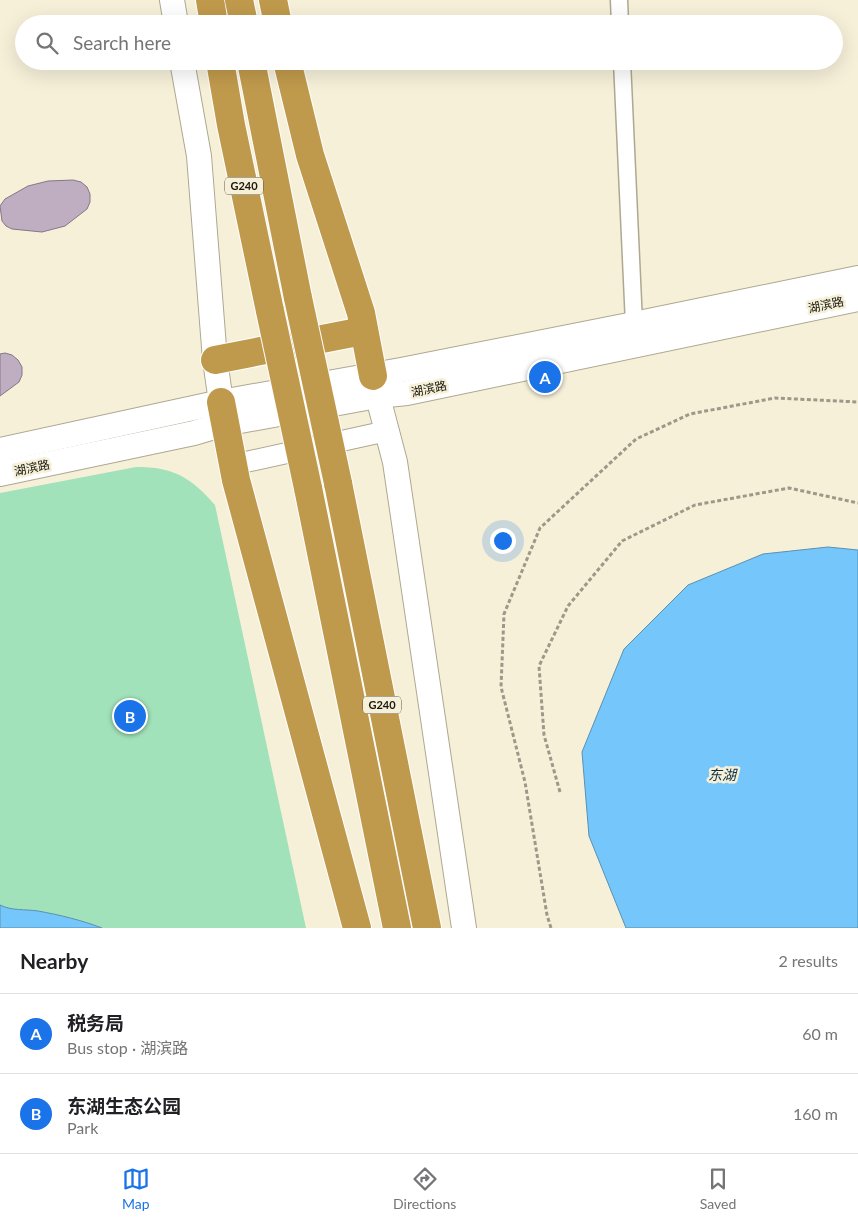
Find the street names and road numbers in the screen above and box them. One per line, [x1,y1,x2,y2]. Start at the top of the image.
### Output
road number: G240 [225,178,263,195]
street label: 湖滨路 [807,293,845,316]
street label: 湖滨路 [410,377,448,400]
street label: 湖滨路 [13,456,51,479]
road number: G240 [363,696,401,714]

